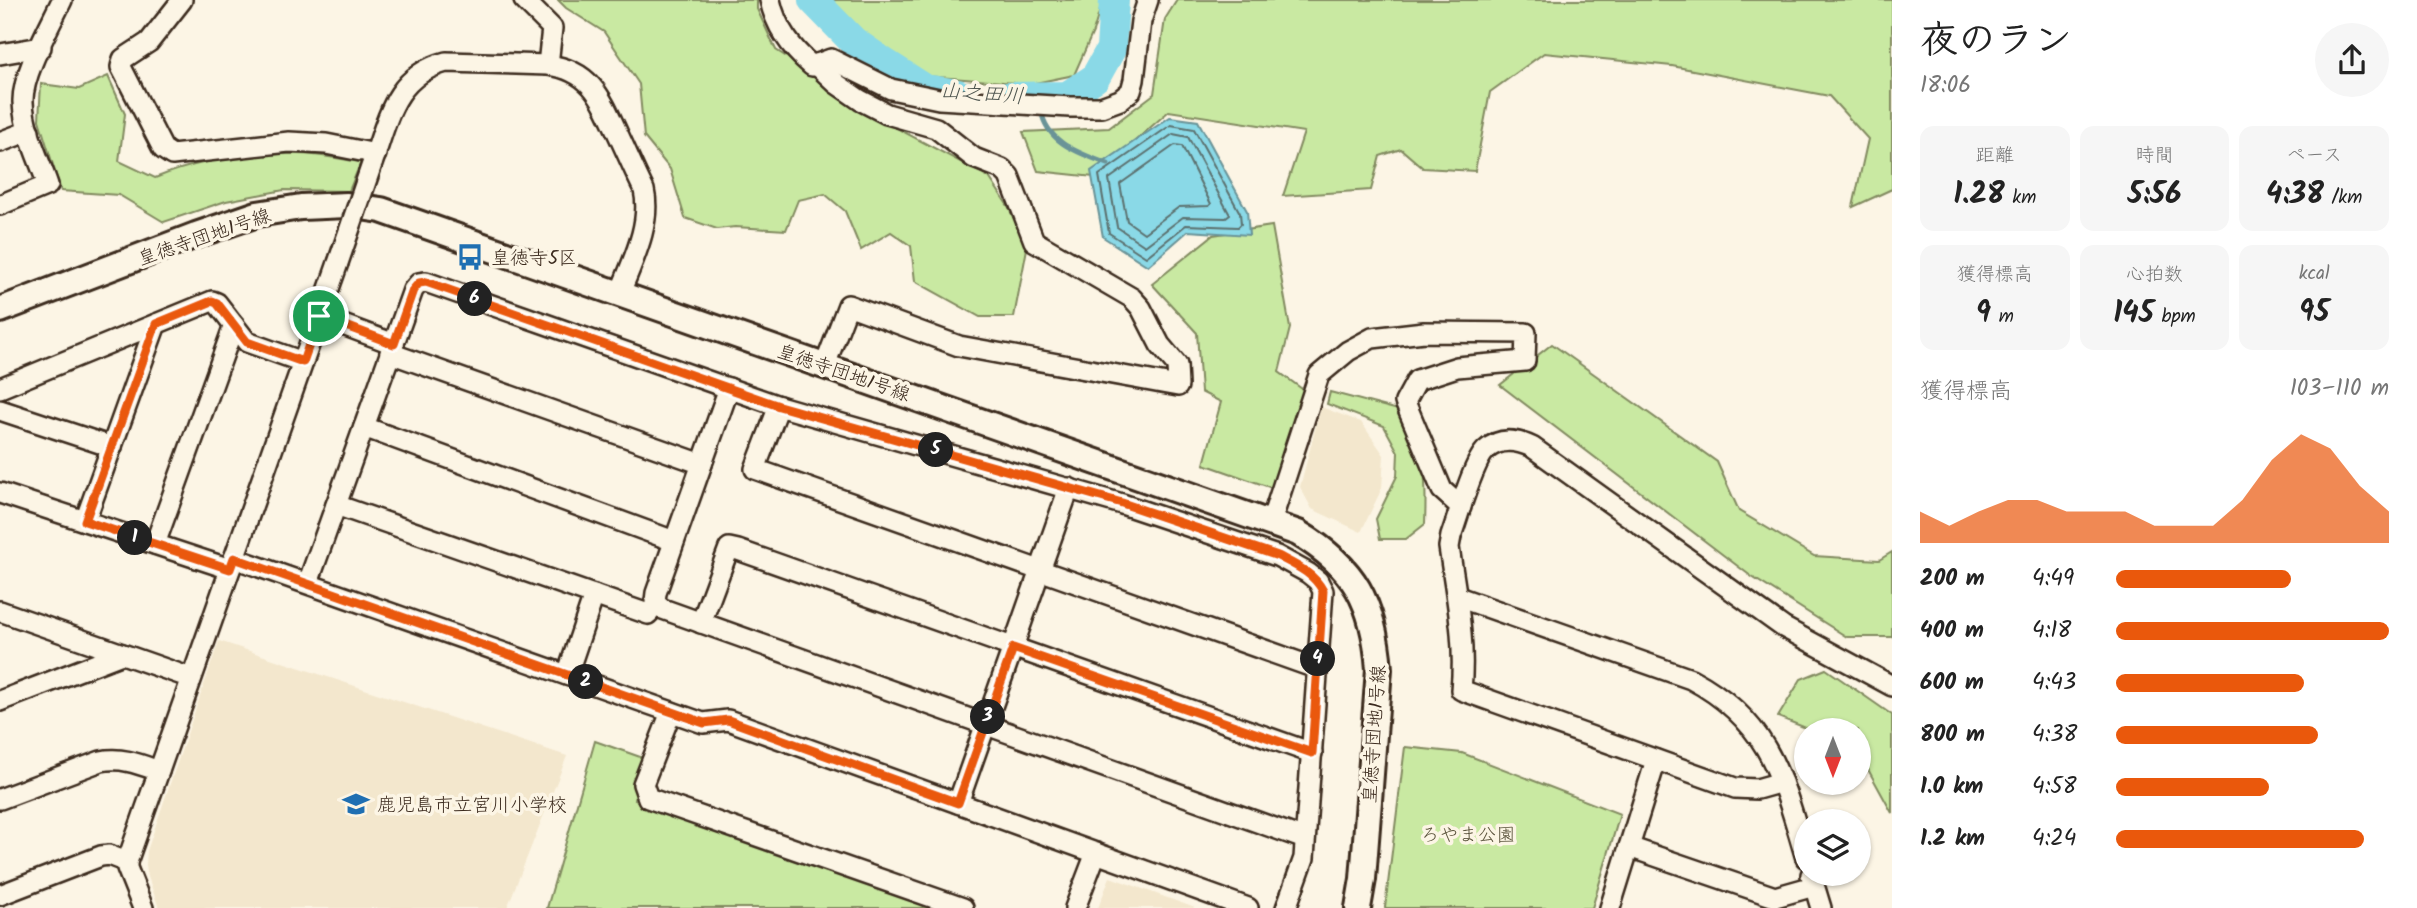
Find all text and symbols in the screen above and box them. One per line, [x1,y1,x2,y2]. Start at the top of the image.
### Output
text: 夜のラン [1920,12,2072,72]
button: share [2315,23,2389,97]
text: 18:06 [1920,68,1971,104]
water label: 山之田川 [939,75,1025,114]
text: 距離 [1976,141,2014,171]
text: 時間 [2135,141,2174,171]
text: ペース [2286,141,2342,171]
text: 1.28 [1953,171,2005,219]
text: 5:56 [2127,171,2181,219]
text: 4:38 [2266,171,2324,219]
text: km [2005,183,2036,213]
text: /km [2324,183,2362,213]
street label: 皇徳寺団地1号線 [134,201,275,275]
bus stop icon: 皇徳寺5区 [455,242,485,272]
place label: 皇徳寺5区 [491,244,577,274]
text: kcal [2299,259,2330,289]
text: 獲得標高 [1957,260,2033,290]
text: 心拍数 [2126,260,2183,290]
pin: 6 [458,282,492,316]
text: 6 [469,283,480,313]
pin [289,286,349,346]
text: 95 [2299,289,2329,337]
text: 9 [1976,290,1991,338]
text: 145 [2113,290,2154,338]
icon: arrive [300,297,338,335]
text: m [1991,302,2014,332]
text: bpm [2154,302,2196,332]
street label: 皇徳寺団地1号線 [773,337,914,411]
text: 103–110 m [2290,371,2389,407]
text: 獲得標高 [1920,374,2012,410]
pin: 5 [918,433,954,468]
text: 5 [931,434,940,464]
pin: 1 [118,520,152,556]
text: 1 [132,522,137,552]
text: 200 m [1920,561,1985,597]
text: 4:49 [2032,561,2074,597]
text: 400 m [1920,613,1984,649]
text: 4:18 [2032,613,2071,649]
pin: 4 [1300,642,1336,676]
text: 4 [1312,643,1323,673]
pin: 2 [568,664,604,700]
street label: 皇徳寺団地1号線 [1355,664,1395,805]
text: 600 m [1920,665,1984,701]
text: 4:43 [2032,665,2076,701]
text: 2 [580,666,591,696]
pin: 3 [970,700,1006,734]
text: 3 [982,701,993,731]
text: 800 m [1920,717,1985,753]
text: 4:38 [2032,717,2077,753]
north arrow [1794,718,1871,794]
map controls [1794,718,1871,886]
text: 1.0 km [1920,769,1983,805]
text: 4:58 [2032,769,2077,805]
school or university icon: 鹿児島市立宮川小学校 [341,789,371,819]
place label: 鹿児島市立宮川小学校 [377,791,567,821]
button: layers [1794,809,1871,886]
park label: ろやま公園 [1420,821,1516,851]
text: 1.2 km [1920,821,1985,857]
text: 4:24 [2032,821,2076,857]

